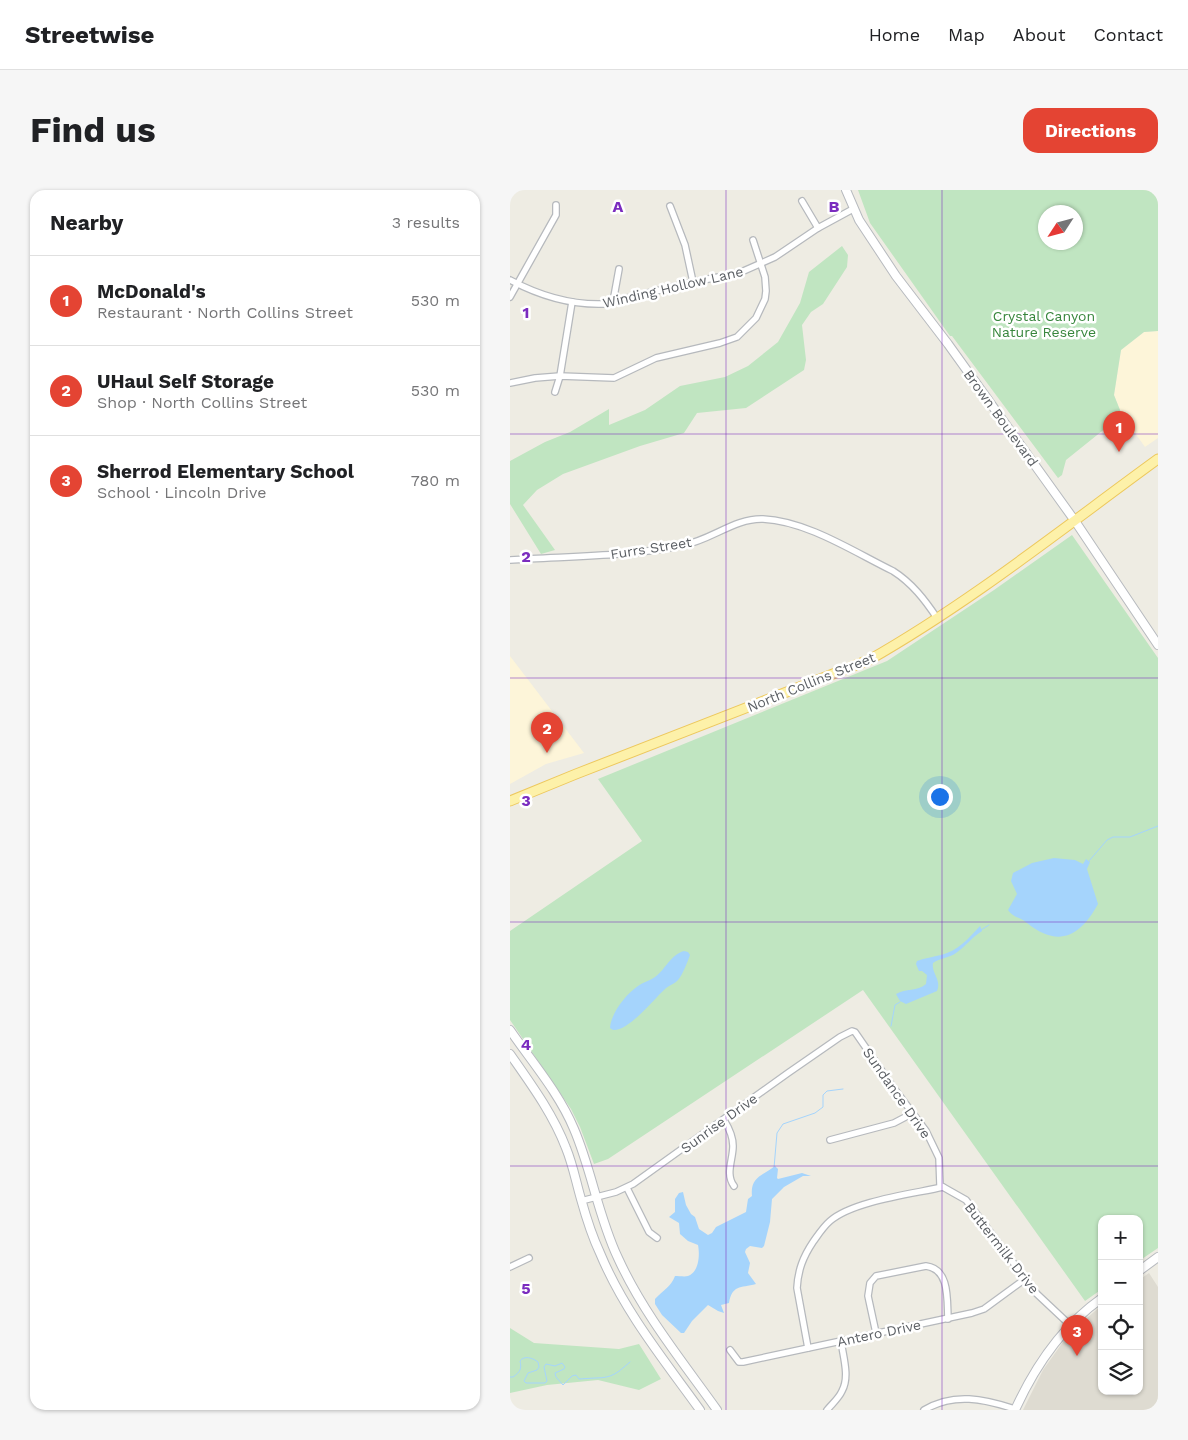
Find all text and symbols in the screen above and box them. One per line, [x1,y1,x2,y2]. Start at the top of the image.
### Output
text: Streetwise [25,21,154,49]
text: Home [869,24,920,45]
text: Map [948,24,985,45]
text: About [1013,24,1065,45]
text: Contact [1093,24,1163,45]
button: Directions [1023,108,1158,153]
text: Find us [30,109,156,151]
text: A [613,197,624,216]
text: B [829,197,840,216]
north arrow [1038,205,1083,250]
text: Nearby [50,210,123,235]
text: 3 results [392,213,460,232]
street label: Winding Hollow Lane [601,263,745,311]
text: McDonald's [97,280,206,303]
text: 1 [63,291,69,310]
text: 530 m [411,291,460,310]
text: Restaurant · North Collins Street [97,303,353,322]
text: 1 [523,303,529,322]
park label: Crystal Canyon Nature Reserve [992,308,1096,340]
street label: Brown Boulevard [961,367,1041,469]
text: UHaul Self Storage [97,370,274,393]
text: 2 [61,381,71,400]
text: 530 m [411,381,460,400]
text: Shop · North Collins Street [97,393,307,412]
pin: 1 [1103,411,1135,452]
text: Sherrod Elementary School [97,460,354,483]
text: 3 [61,471,71,490]
text: 780 m [411,471,460,490]
text: School · Lincoln Drive [97,483,267,502]
street label: Furrs Street [609,534,693,562]
text: 2 [521,547,531,566]
street label: North Collins Street [745,649,877,715]
pin: 2 [531,712,563,753]
your location [927,784,953,810]
text: 3 [521,791,531,810]
text: 4 [521,1035,531,1054]
street label: Sundance Drive [860,1045,934,1141]
street label: Sunrise Drive [678,1090,760,1156]
street label: Buttermilk Drive [962,1199,1042,1297]
map controls [1098,1215,1143,1395]
button: + [1098,1215,1143,1260]
button: − [1098,1260,1143,1305]
text: 5 [521,1279,531,1298]
button: locate [1098,1305,1143,1350]
pin: 3 [1061,1315,1093,1356]
street label: Antero Drive [836,1316,922,1350]
button: layers [1098,1350,1143,1395]

